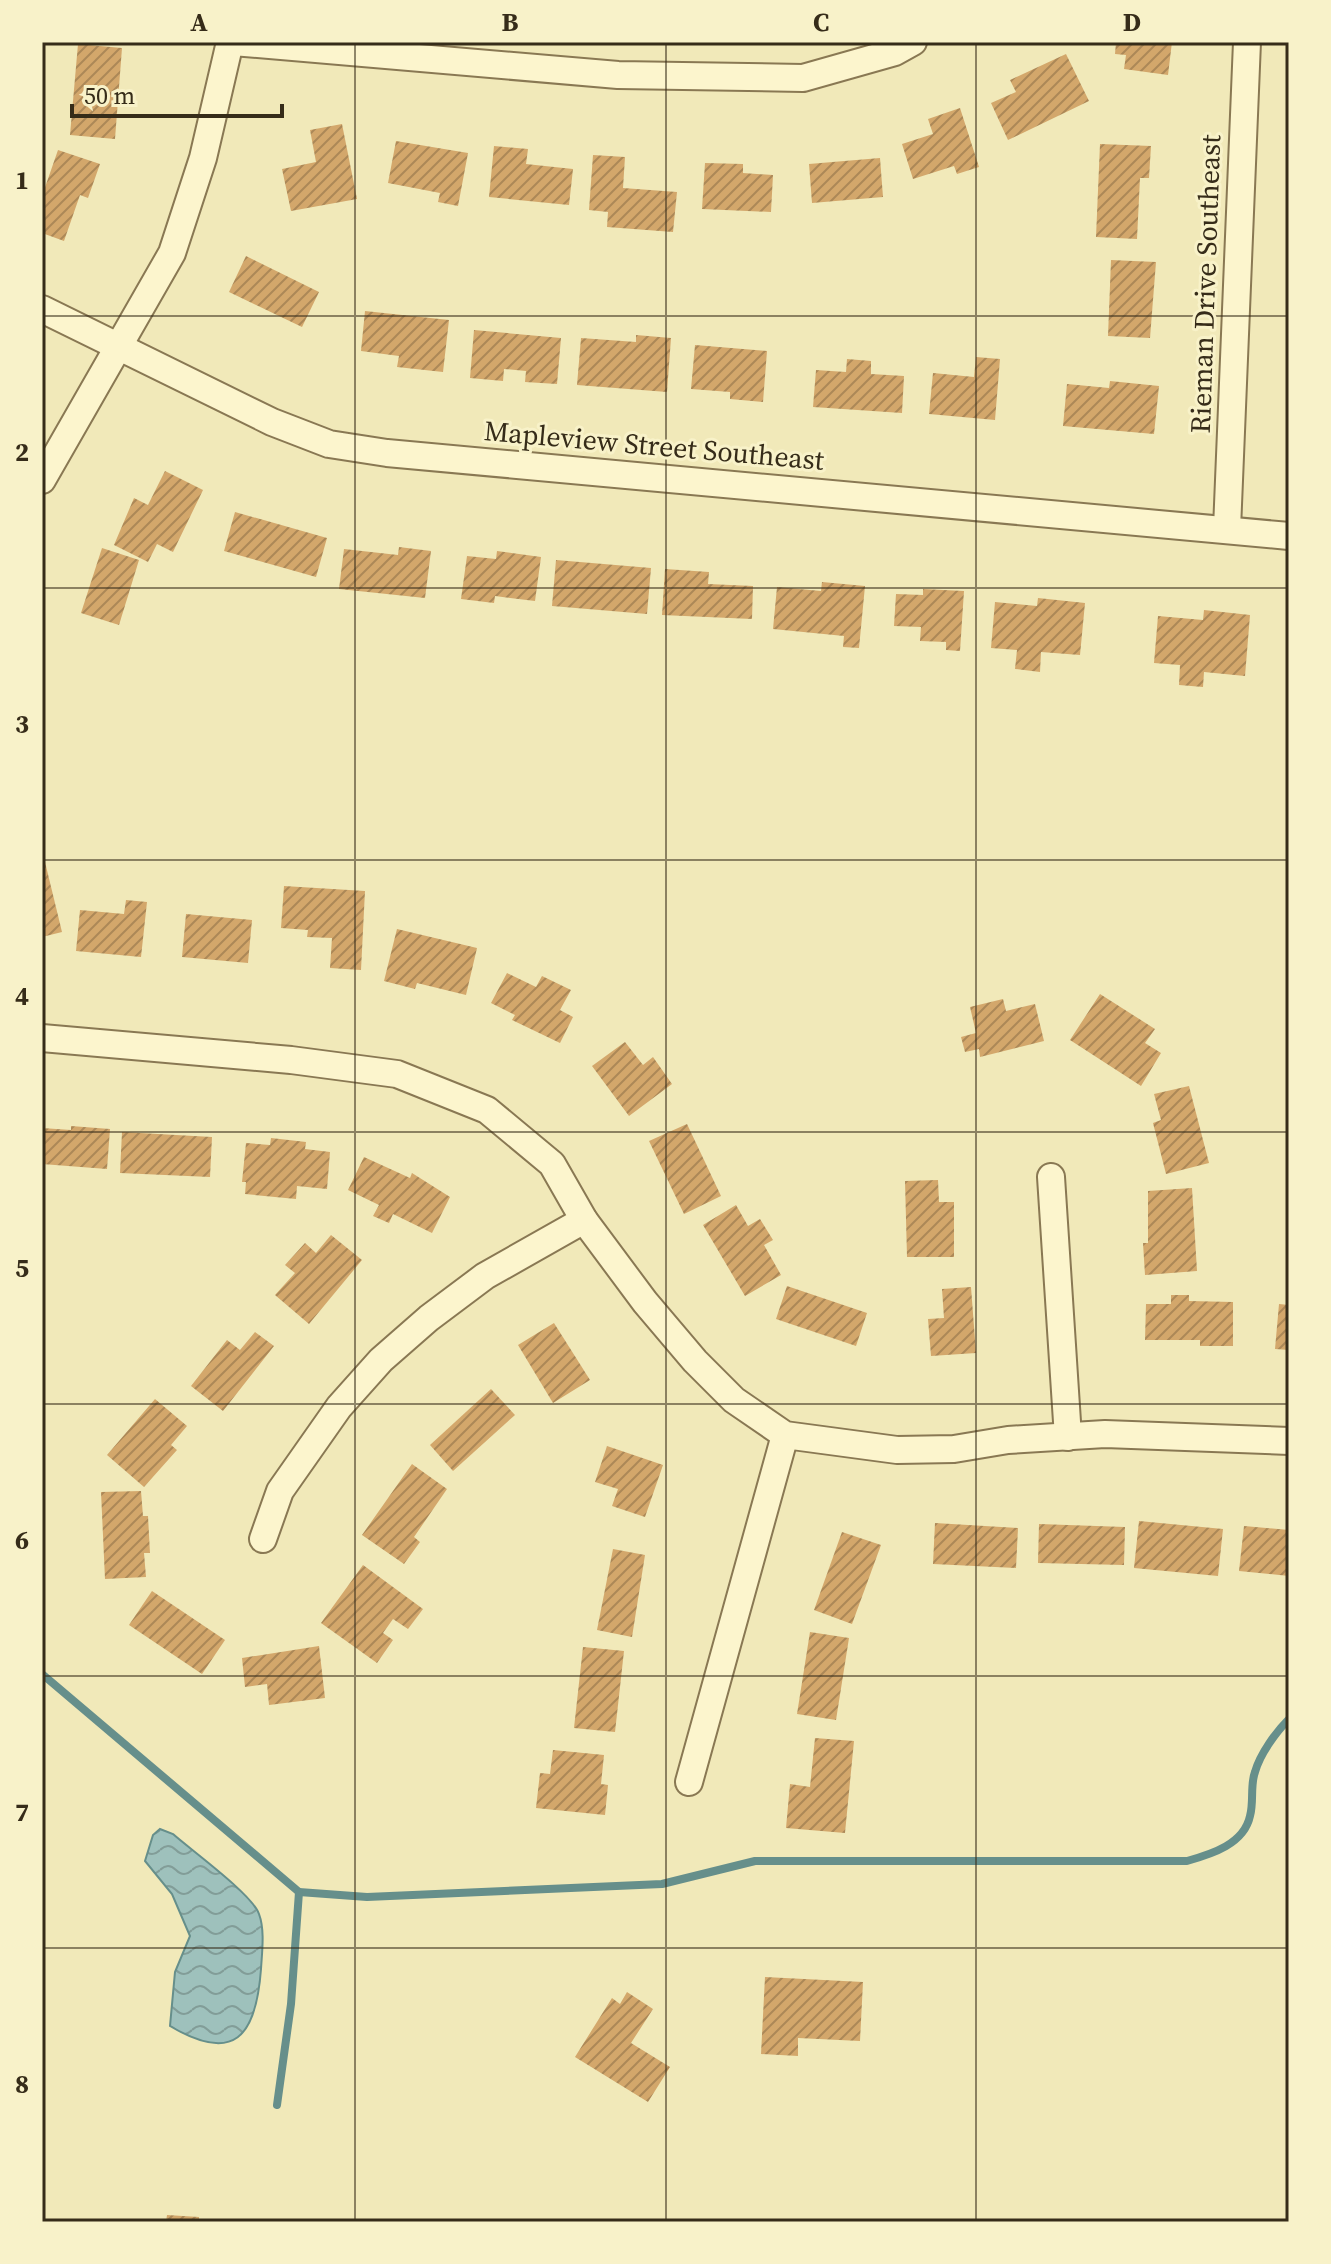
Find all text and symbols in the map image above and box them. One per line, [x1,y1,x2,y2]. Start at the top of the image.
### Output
text: A [190,4,208,40]
text: B [502,4,519,40]
text: C [813,4,829,40]
text: D [1123,4,1141,40]
scale bar [72,68,282,118]
text: 50 m [84,79,135,112]
street label: Rieman Drive Southeast [1181,133,1229,434]
text: 1 [15,162,29,198]
street label: Mapleview Street Southeast [482,411,827,479]
text: 2 [15,434,29,470]
text: 3 [15,706,29,742]
text: 4 [15,978,29,1014]
text: 5 [15,1250,29,1286]
text: 6 [15,1522,29,1558]
text: 7 [15,1794,29,1830]
text: 8 [15,2066,29,2102]

